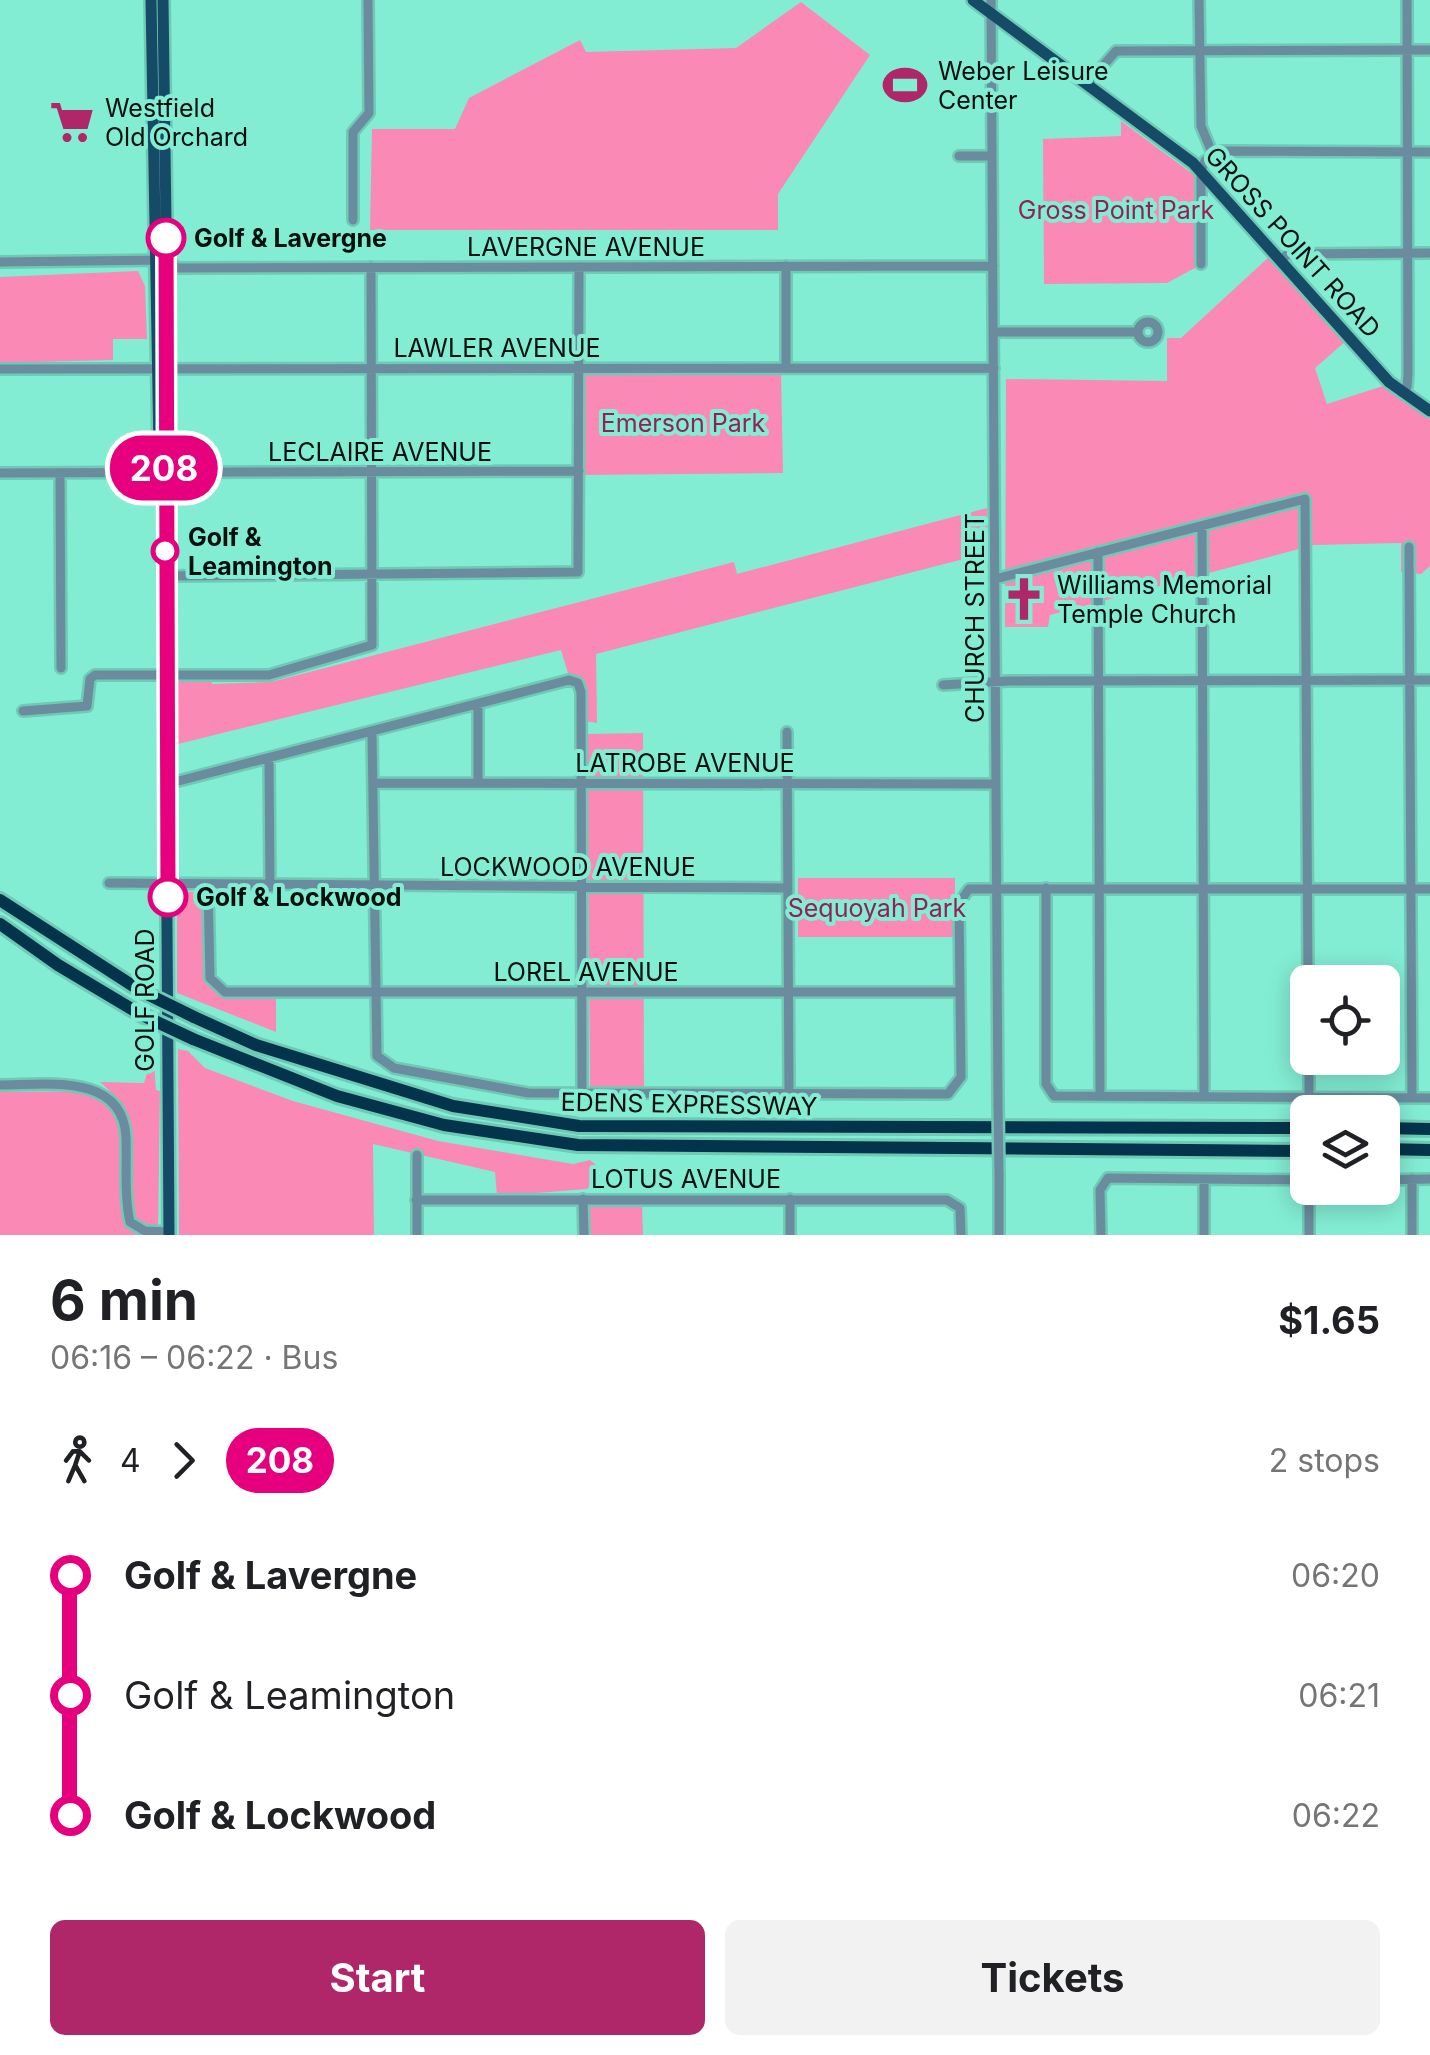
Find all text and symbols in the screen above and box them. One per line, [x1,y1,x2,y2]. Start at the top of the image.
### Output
place label: Weber Leisure Center [938,56,1109,115]
sports icon: Weber Leisure Center [881,61,929,109]
place label: Westfield Old Orchard [105,93,248,152]
supermarket icon: Westfield Old Orchard [48,98,96,146]
street label: GROSS POINT ROAD [1199,140,1387,344]
park label: Gross Point Park [1018,195,1215,225]
marker: Golf & Lavergne [147,219,185,257]
place label: Golf & Lavergne [194,223,387,253]
street label: LAVERGNE AVENUE [467,232,705,262]
street label: LAWLER AVENUE [393,333,601,363]
park label: Emerson Park [601,408,765,438]
line badge: 208 [106,436,222,500]
street label: LECLAIRE AVENUE [268,437,492,467]
text: 208 [130,447,198,489]
street label: CHURCH STREET [960,513,990,723]
place label: Golf & Leamington [188,522,333,581]
marker: Golf & Leamington [152,538,178,564]
place label: Williams Memorial Temple Church [1057,570,1272,629]
church icon: Williams Memorial Temple Church [1000,575,1048,623]
street label: LATROBE AVENUE [575,748,795,778]
street label: LOCKWOOD AVENUE [440,852,696,882]
marker: Golf & Lockwood [149,878,187,916]
place label: Golf & Lockwood [196,882,401,912]
park label: Sequoyah Park [788,893,967,923]
street label: GOLF ROAD [130,928,160,1072]
street label: LOREL AVENUE [493,957,679,987]
map controls [1290,965,1400,1205]
button: locate [1290,965,1400,1075]
street label: EDENS EXPRESSWAY [560,1087,818,1121]
button: layers [1290,1095,1400,1205]
street label: LOTUS AVENUE [591,1164,781,1194]
text: 6 min [50,1267,198,1333]
text: $1.65 [1278,1297,1380,1343]
text: 06:16 – 06:22 · Bus [50,1338,338,1377]
icon: walk [50,1433,105,1488]
icon: forward [156,1433,211,1488]
text: 208 [246,1439,314,1481]
text: 4 [120,1441,141,1480]
text: 2 stops [1269,1441,1380,1480]
text: Golf & Lavergne [124,1552,417,1598]
text: 06:20 [1291,1556,1380,1595]
text: Golf & Leamington [124,1672,455,1718]
text: 06:21 [1298,1676,1380,1715]
text: Golf & Lockwood [124,1792,436,1838]
text: 06:22 [1292,1796,1380,1835]
button: Start [50,1920,705,2035]
button: Tickets [725,1920,1380,2035]

